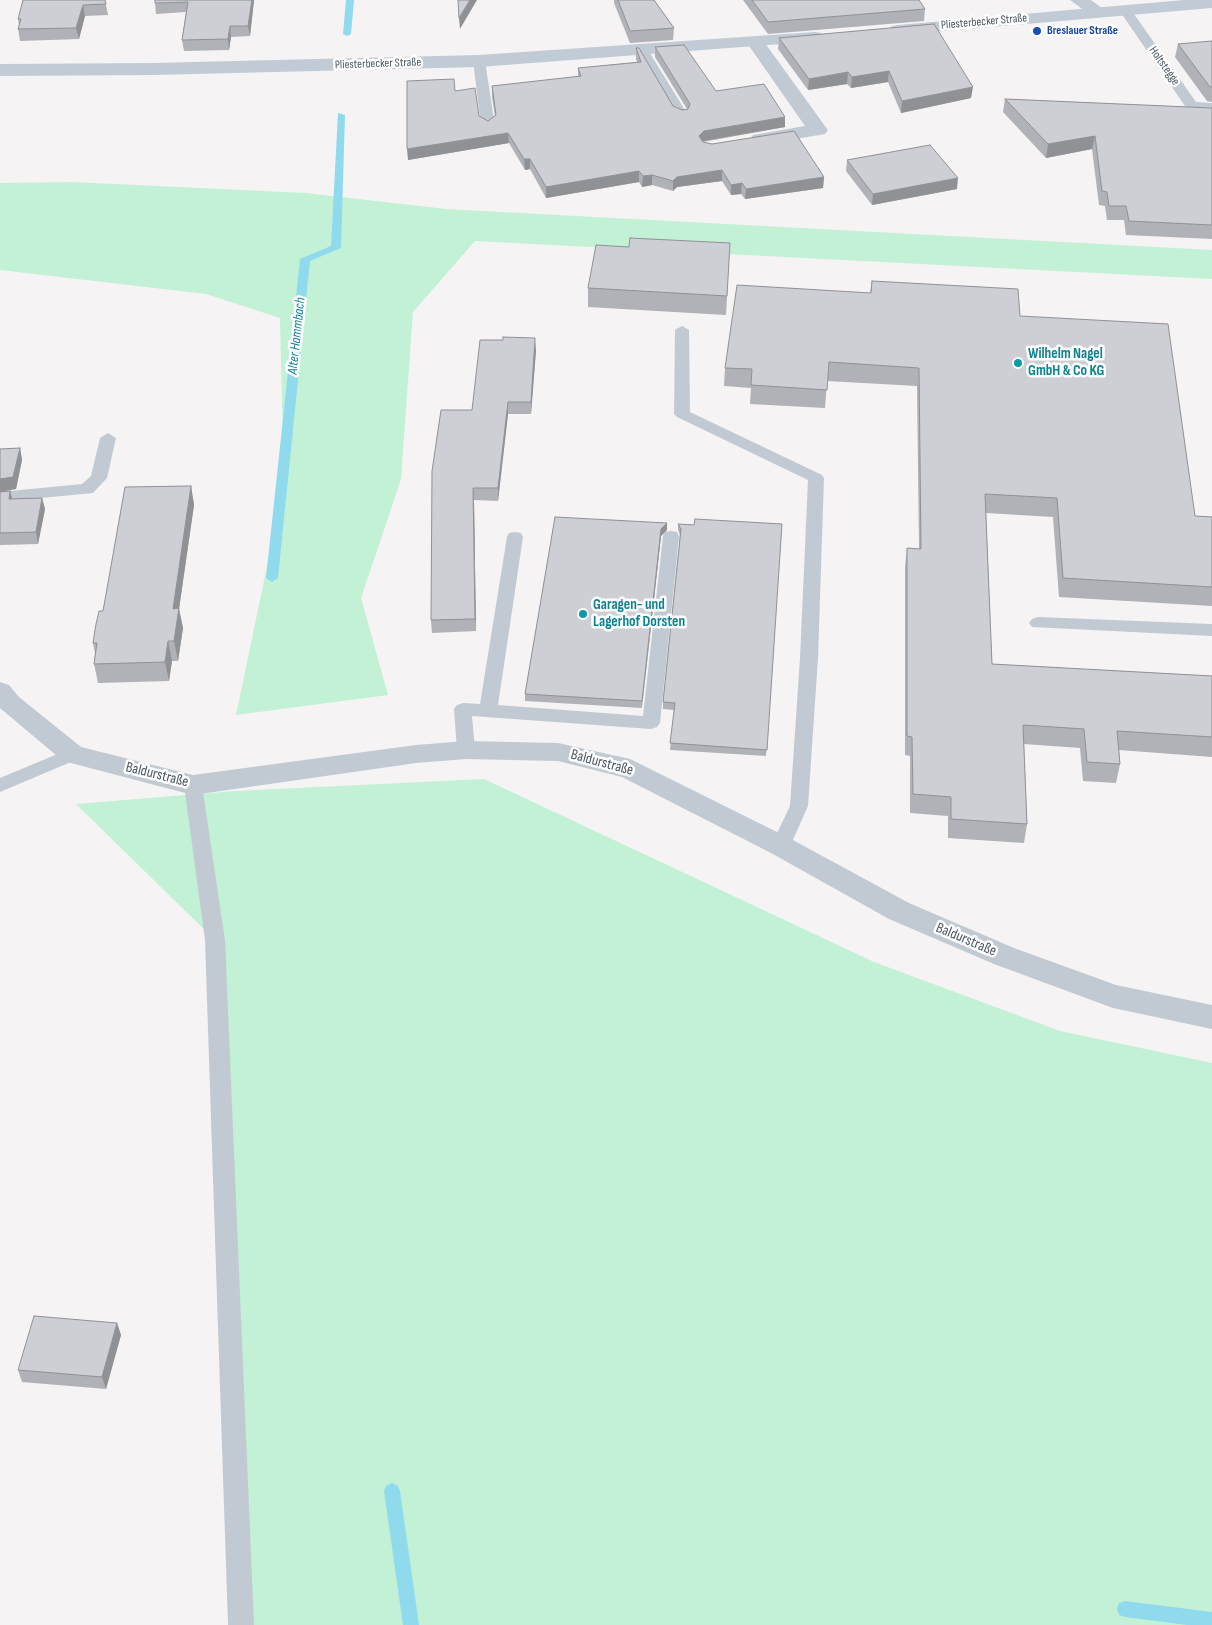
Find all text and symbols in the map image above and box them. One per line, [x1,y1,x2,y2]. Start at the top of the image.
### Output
street label: Pliesterbecker Straße [940,11,1028,33]
place label: Breslauer Straße [1047,24,1118,38]
marker: Breslauer Straße [1031,25,1043,37]
street label: Holtstegge [1146,44,1182,88]
street label: Pliesterbecker Straße [335,55,421,73]
water label: Alter Hammbach [285,297,309,375]
place label: Wilhelm Nagel GmbH & Co KG [1028,345,1104,380]
marker: Wilhelm Nagel GmbH & Co KG [1012,357,1024,369]
place label: Garagen- und Lagerhof Dorsten [593,596,685,631]
marker: Garagen- und Lagerhof Dorsten [577,608,589,620]
street label: Baldurstraße [569,746,635,780]
street label: Baldurstraße [124,759,190,791]
street label: Baldurstraße [933,919,999,961]

